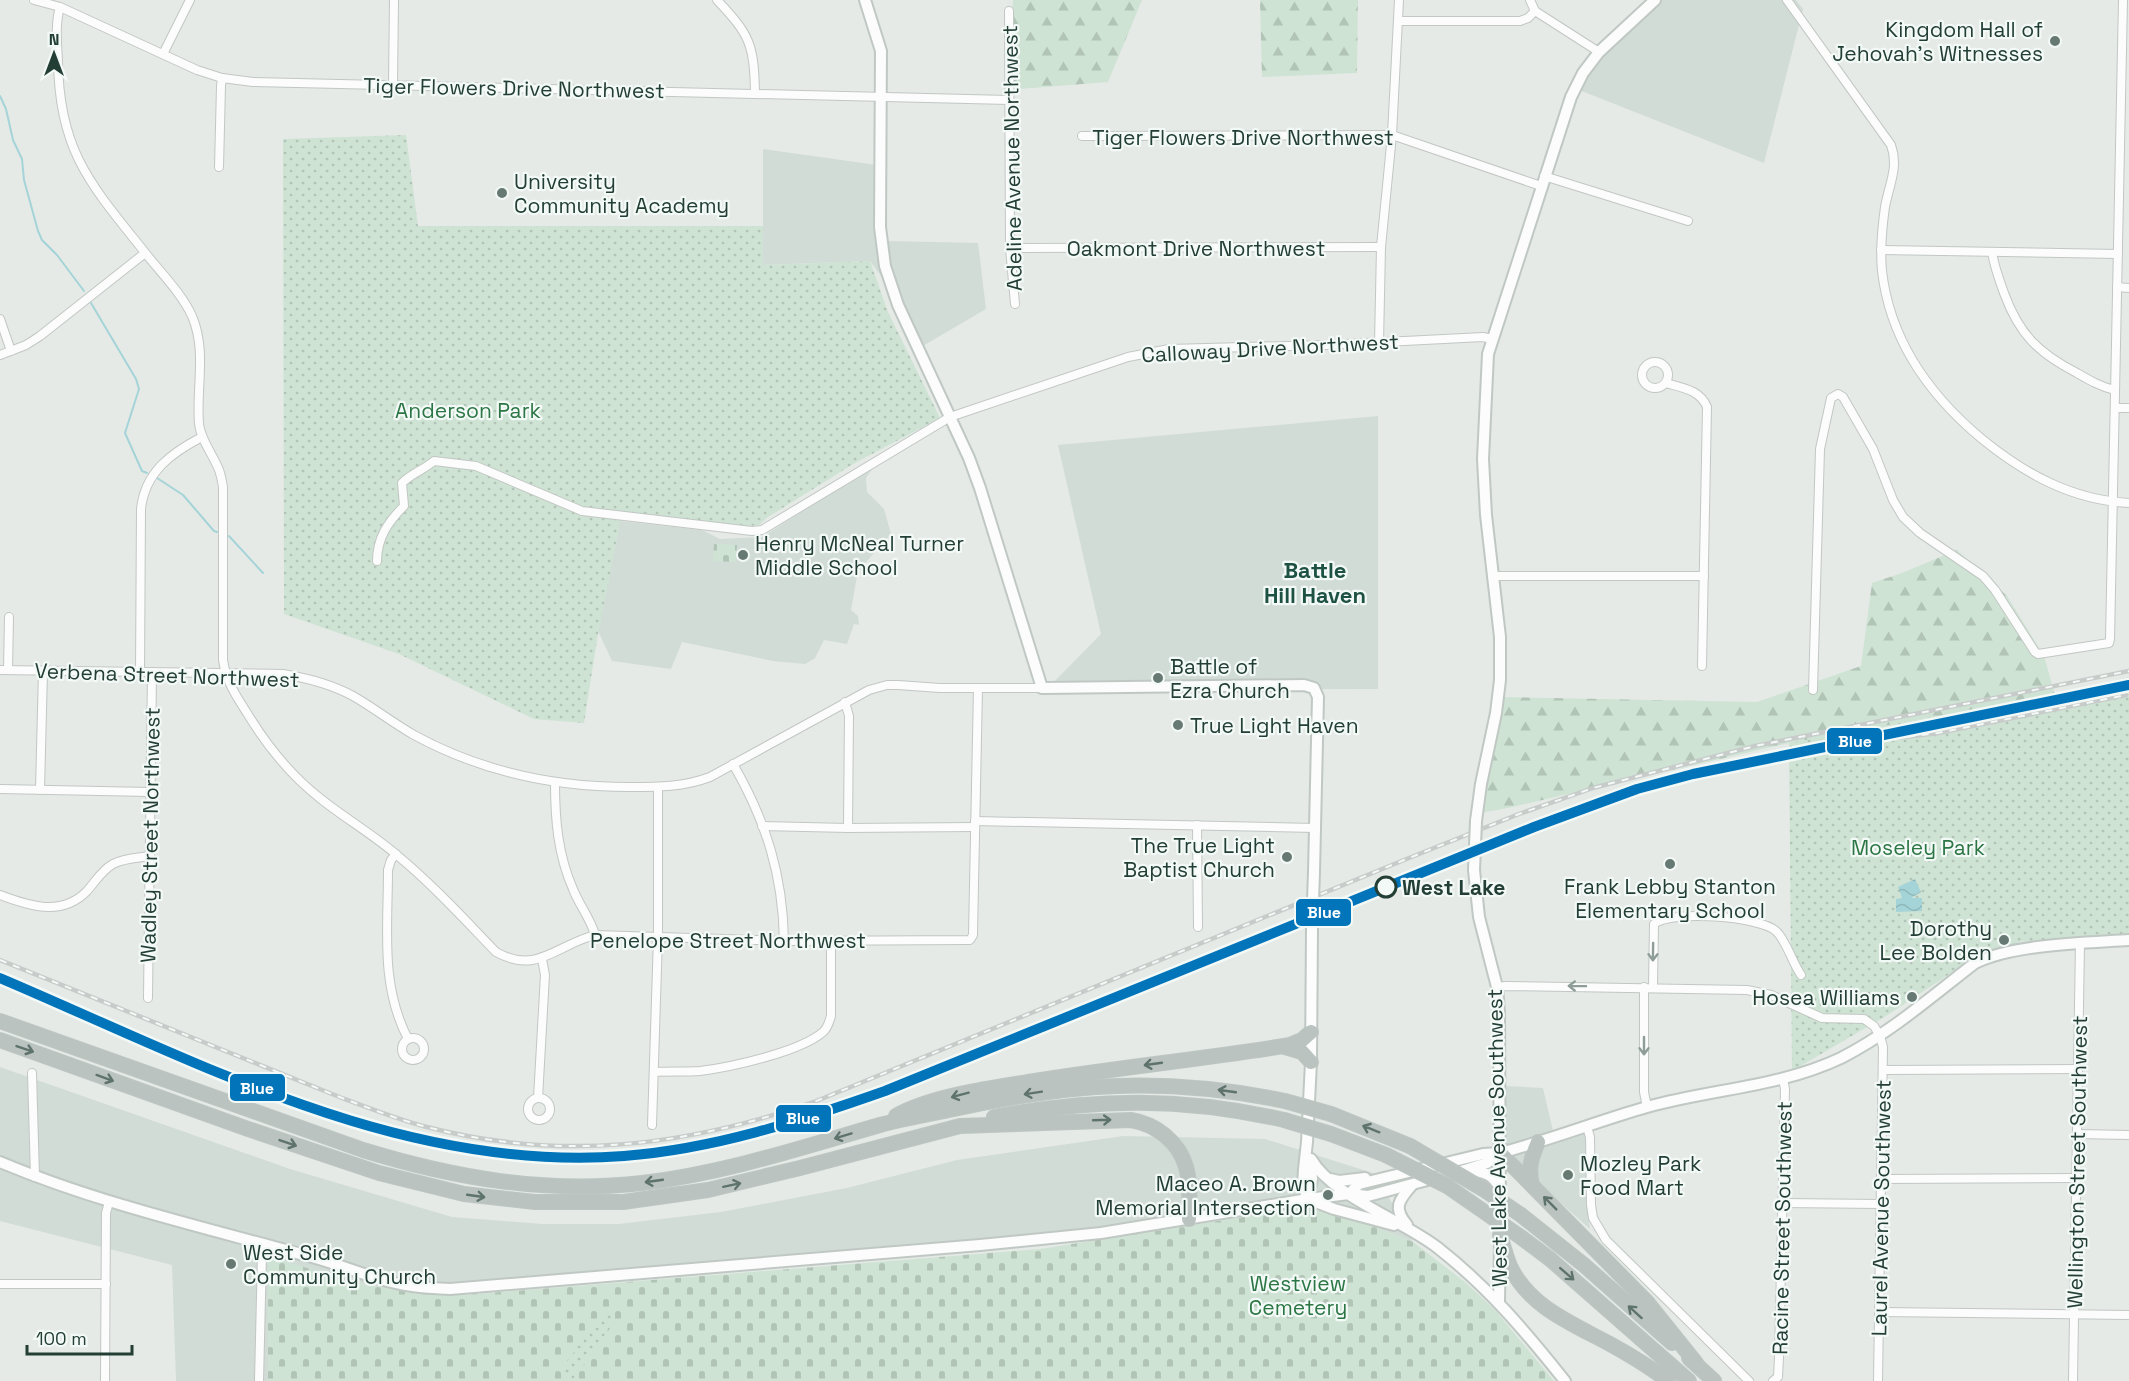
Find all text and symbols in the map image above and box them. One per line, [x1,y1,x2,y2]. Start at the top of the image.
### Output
place label: Kingdom Hall of Jehovah’s Witnesses [1832,16,2043,67]
north arrow [24,24,84,84]
street label: Adeline Avenue Northwest [996,25,1028,291]
text: N [49,29,59,50]
marker: Kingdom Hall of Jehovah’s Witnesses [2048,34,2062,48]
street label: Tiger Flowers Drive Northwest [363,72,665,104]
street label: Tiger Flowers Drive Northwest [1092,124,1394,151]
place label: University Community Academy [514,168,729,219]
marker: University Community Academy [495,186,509,200]
street label: Oakmont Drive Northwest [1067,235,1325,262]
street label: Calloway Drive Northwest [1141,328,1399,368]
park label: Anderson Park [395,397,541,424]
place label: Henry McNeal Turner Middle School [755,530,964,581]
marker: Henry McNeal Turner Middle School [736,548,750,562]
district label: Battle Hill Haven [1264,556,1366,609]
place label: Battle of Ezra Church [1170,653,1290,704]
street label: Verbena Street Northwest [34,657,300,693]
marker: Battle of Ezra Church [1151,671,1165,685]
street label: Wadley Street Northwest [134,707,166,963]
place label: True Light Haven [1190,712,1359,739]
marker: True Light Haven [1171,718,1185,732]
line badge: Blue [1826,727,1883,755]
text: Blue [1838,731,1872,752]
place label: The True Light Baptist Church [1123,832,1275,883]
park label: Moseley Park [1851,834,1985,861]
marker: The True Light Baptist Church [1280,850,1294,864]
marker: Frank Lebby Stanton Elementary School [1663,857,1677,871]
place label: Frank Lebby Stanton Elementary School [1564,873,1776,924]
place label: West Lake [1402,874,1505,901]
marker: West Lake [1375,876,1397,898]
line badge: Blue [1295,898,1352,927]
text: Blue [1307,902,1341,923]
place label: Dorothy Lee Bolden [1880,915,1992,966]
street label: Penelope Street Northwest [590,927,866,954]
marker: Dorothy Lee Bolden [1997,933,2011,947]
one-way arrow [1648,941,1659,961]
one-way arrow [1568,981,1588,992]
place label: Hosea Williams [1752,984,1900,1011]
street label: West Lake Avenue Southwest [1481,989,1513,1287]
marker: Hosea Williams [1905,990,1919,1004]
street label: Wellington Street Southwest [2061,1015,2093,1309]
one-way arrow [1638,1035,1650,1055]
one-way arrow [15,1044,34,1055]
one-way arrow [1143,1058,1163,1069]
one-way arrow [95,1073,114,1084]
line badge: Blue [229,1073,286,1102]
text: Blue [240,1078,274,1099]
street label: Laurel Avenue Southwest [1865,1079,1897,1337]
one-way arrow [1218,1085,1238,1096]
one-way arrow [1024,1087,1044,1098]
one-way arrow [951,1090,970,1101]
street label: Racine Street Southwest [1766,1101,1798,1355]
line badge: Blue [775,1104,832,1133]
text: Blue [786,1108,820,1129]
one-way arrow [1092,1115,1112,1126]
one-way arrow [1362,1123,1381,1134]
one-way arrow [834,1132,853,1143]
one-way arrow [278,1139,297,1150]
place label: Mozley Park Food Mart [1580,1150,1701,1201]
marker: Mozley Park Food Mart [1561,1168,1575,1182]
place label: Maceo A. Brown Memorial Intersection [1095,1170,1316,1221]
one-way arrow [644,1176,664,1187]
one-way arrow [722,1179,741,1190]
marker: Maceo A. Brown Memorial Intersection [1321,1188,1335,1202]
one-way arrow [465,1190,485,1201]
one-way arrow [1542,1195,1557,1210]
place label: West Side Community Church [243,1239,436,1290]
marker: West Side Community Church [224,1257,238,1271]
one-way arrow [1559,1267,1574,1281]
park label: Westview Cemetery [1249,1270,1347,1321]
one-way arrow [1628,1305,1643,1319]
scale bar [27,1318,132,1356]
text: 100 m [36,1327,87,1350]

